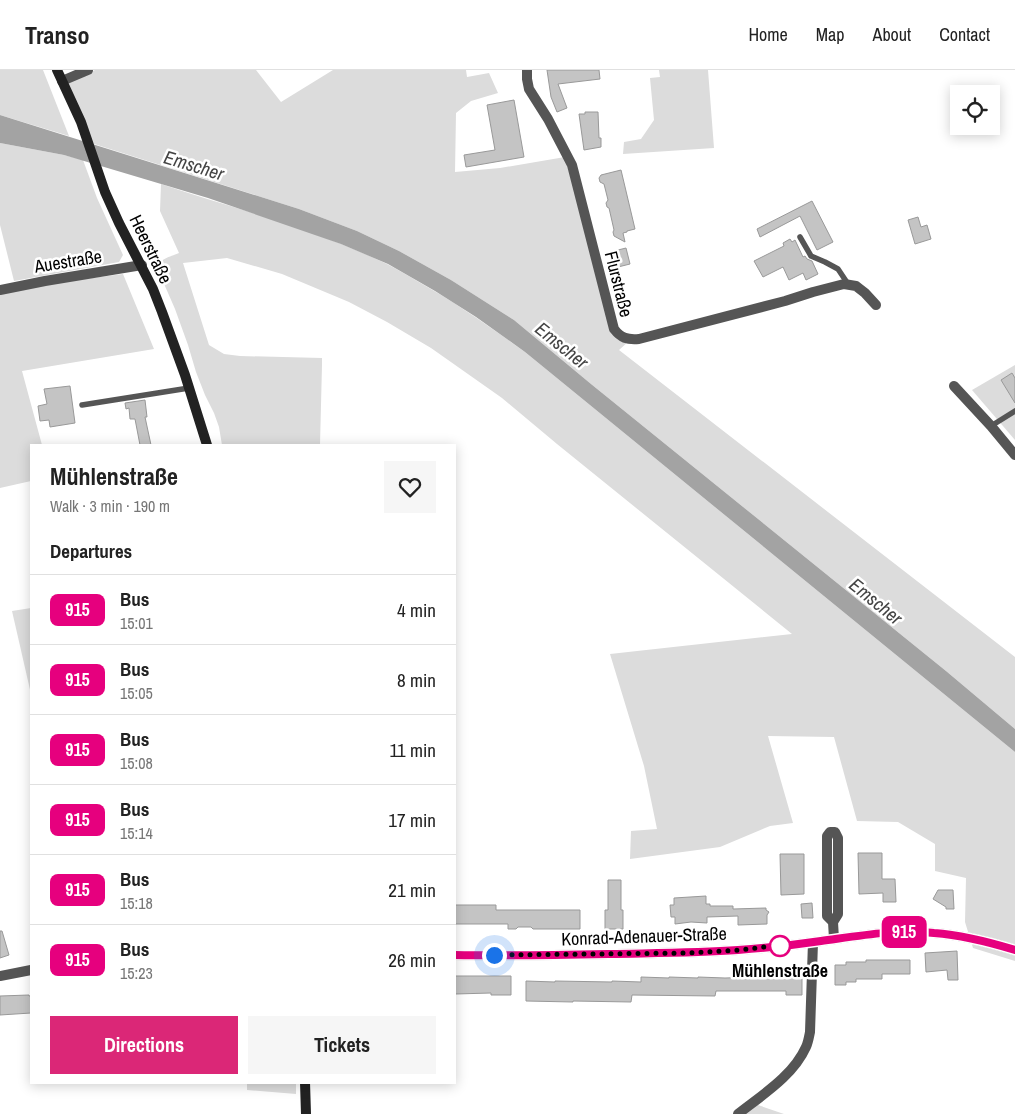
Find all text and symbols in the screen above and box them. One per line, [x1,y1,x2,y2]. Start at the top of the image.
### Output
text: Transo [25,19,90,51]
text: Home [748,22,788,47]
text: Map [816,22,845,47]
text: About [873,22,911,47]
text: Contact [939,22,990,47]
map controls [950,85,1000,135]
button: locate [950,85,1000,135]
water label: Emscher [161,144,228,187]
street label: Heerstraße [124,210,178,288]
street label: Auestraße [31,243,104,279]
street label: Flurstraße [599,248,639,320]
water label: Emscher [530,316,595,375]
text: Mühlenstraße [50,460,178,492]
button: heart [384,461,436,513]
text: Walk · 3 min · 190 m [50,495,170,517]
text: Departures [50,538,132,564]
water label: Emscher [844,572,909,631]
text: Bus [120,586,149,612]
text: 915 [65,597,90,622]
text: 4 min [397,597,436,623]
text: 15:01 [120,612,153,634]
text: Bus [120,656,149,682]
text: 915 [65,667,90,692]
text: 8 min [397,667,436,693]
text: 15:05 [120,682,153,704]
text: Bus [120,726,149,752]
text: 915 [65,737,90,762]
text: 11 min [390,737,436,763]
text: 15:08 [120,752,153,774]
text: Bus [120,796,149,822]
text: 915 [65,807,90,832]
text: 17 min [388,807,436,833]
text: 15:14 [120,822,153,844]
text: Bus [120,866,149,892]
text: 915 [65,877,90,902]
text: 21 min [388,877,436,903]
text: 15:18 [120,892,153,914]
line badge: 915 [875,916,933,948]
text: 915 [892,919,916,944]
street label: Konrad-Adenauer-Straße [561,921,727,951]
marker: Mühlenstraße [769,935,791,957]
text: Bus [120,936,149,962]
your location [482,943,507,968]
text: 915 [65,947,90,972]
text: 26 min [388,947,436,973]
place label: Mühlenstraße [732,958,828,983]
text: 15:23 [120,962,153,984]
button: Directions [50,1016,238,1074]
button: Tickets [248,1016,436,1074]

